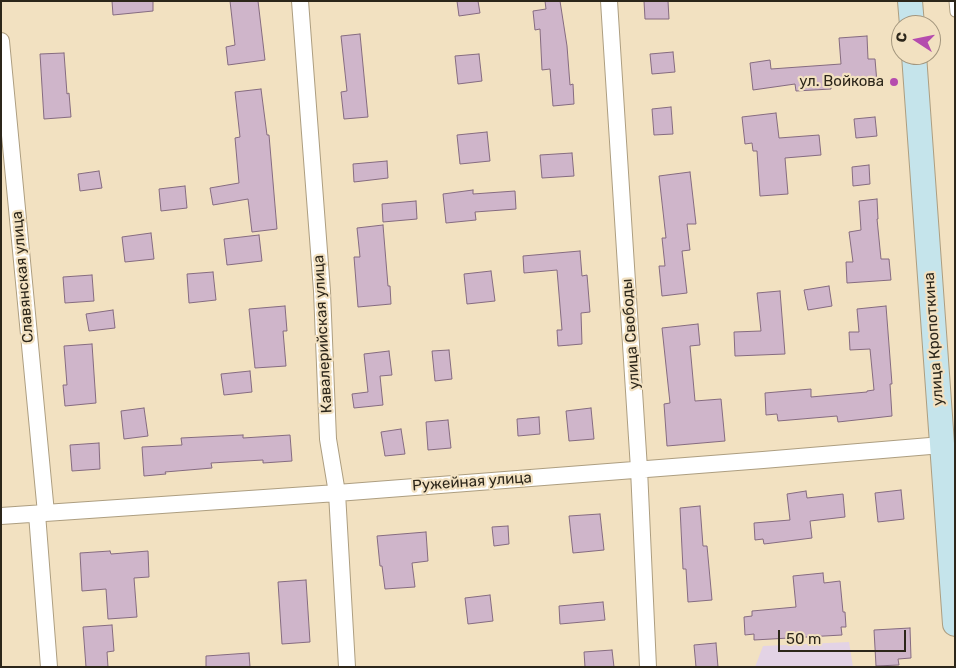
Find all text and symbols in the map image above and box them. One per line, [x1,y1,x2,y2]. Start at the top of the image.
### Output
north arrow [891,15,941,65]
text: С [892,31,911,44]
place label: ул. Войкова [799,73,884,91]
marker: ул. Войкова [888,76,900,88]
street label: Славянская улица [8,210,38,344]
street label: Кавалерийская улица [310,254,336,414]
street label: улица Кропоткина [920,272,948,406]
street label: улица Свободы [618,278,644,390]
street label: Ружейная улица [412,469,532,495]
scale bar [781,620,908,652]
text: 50 m [786,630,821,648]

